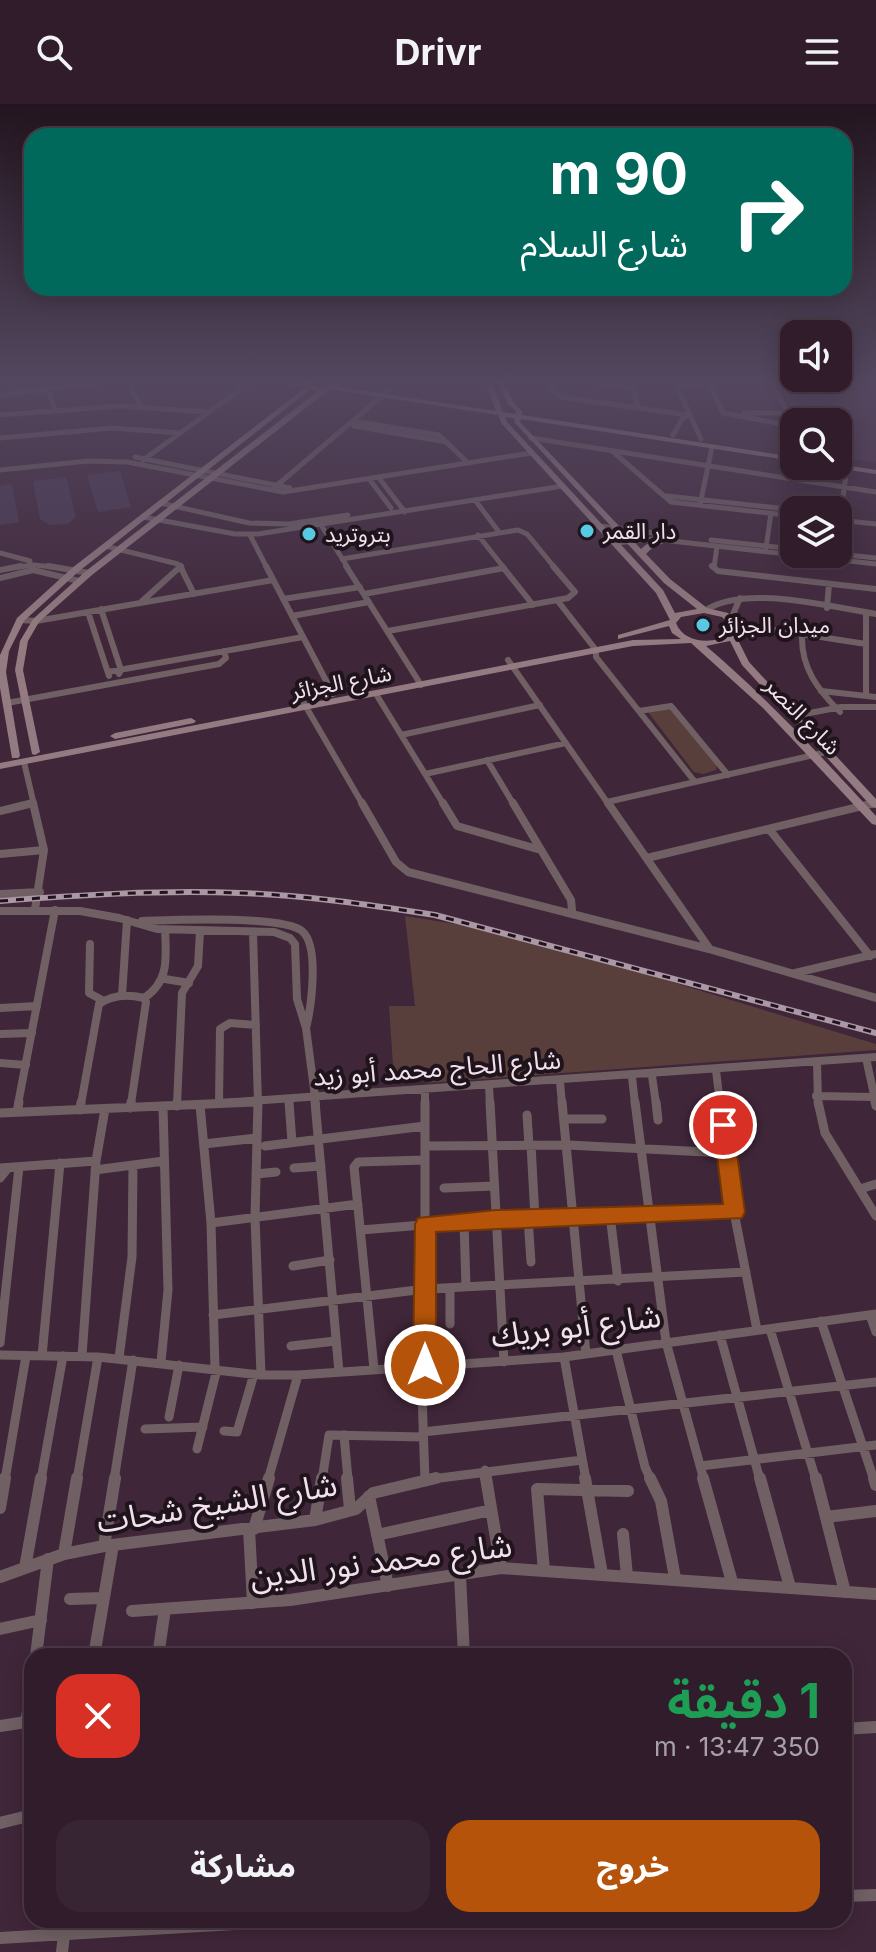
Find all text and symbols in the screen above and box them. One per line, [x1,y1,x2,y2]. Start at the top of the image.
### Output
icon: search [32,30,76,74]
text: Drivr [395,30,481,74]
icon: menu [800,30,844,74]
text: 90 m [549,140,688,208]
icon: right [716,160,820,264]
text: شارع السلام [520,222,688,266]
map controls [780,320,852,568]
button: sound [780,320,852,392]
button: search [780,408,852,480]
button: layers [780,496,852,568]
place label: دار القمر [602,518,676,545]
place label: بتروتريد [325,521,391,547]
marker: دار القمر [578,522,596,540]
marker: بتروتريد [300,525,318,543]
place label: ميدان الجزائر [718,612,830,638]
marker: ميدان الجزائر [694,616,712,634]
street label: شارع الجزائر [287,660,394,709]
street label: شارع النصر [756,671,846,763]
street label: شارع الحاج محمد أبو زيد [312,1043,562,1096]
pin [689,1091,757,1159]
icon: arrive [701,1103,745,1147]
street label: شارع أبو بريك [489,1296,664,1360]
position arrow [383,1323,467,1407]
street label: شارع الشيخ شحات [94,1464,341,1546]
street label: شارع محمد نور الدين [248,1525,515,1601]
text: 1 دقيقة [667,1671,820,1730]
button: close [56,1674,140,1758]
text: 350 m · 13:47 [654,1731,820,1762]
button: مشاركة [56,1820,430,1912]
button: خروج [446,1820,820,1912]

